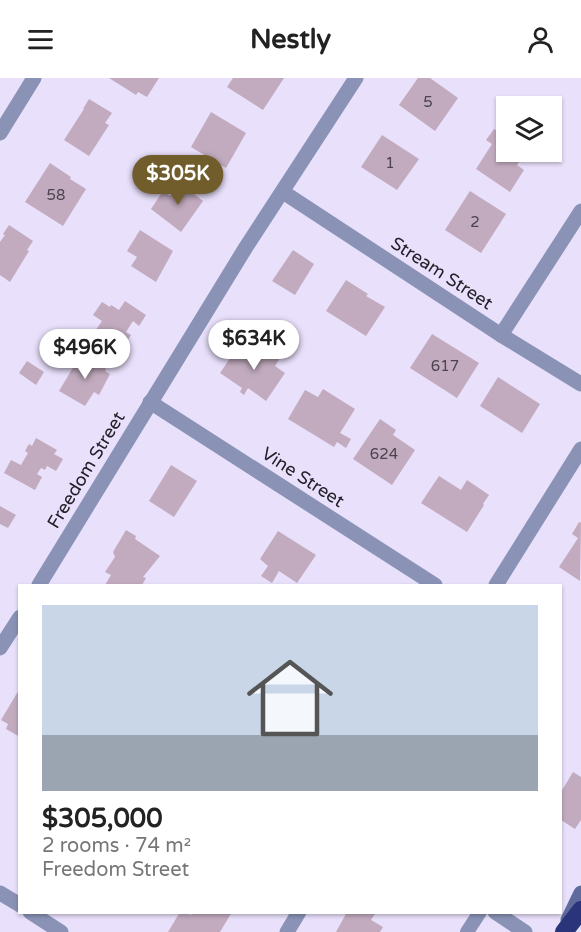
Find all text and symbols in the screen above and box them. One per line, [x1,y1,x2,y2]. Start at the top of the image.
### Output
icon: menu [24,23,57,56]
text: Nestly [250,23,331,56]
icon: person [524,23,557,56]
house number: 5 [423,93,433,111]
map controls [496,96,562,162]
button: layers [496,96,562,162]
house number: 1 [385,154,395,172]
pin: $305K [136,155,220,206]
text: $305K [146,162,210,186]
house number: 58 [47,186,65,204]
house number: 2 [470,213,480,231]
street label: Stream Street [387,232,497,314]
pin: $634K [212,320,296,371]
text: $634K [222,327,286,351]
pin: $496K [43,329,127,380]
text: $496K [53,336,117,360]
house number: 617 [431,357,459,375]
street label: Freedom Street [42,407,130,532]
street label: Vine Street [258,442,349,512]
house number: 624 [370,445,398,463]
icon: home [236,644,344,752]
text: $305,000 [42,803,162,834]
text: 2 rooms · 74 m² [42,834,191,858]
text: Freedom Street [42,858,189,882]

